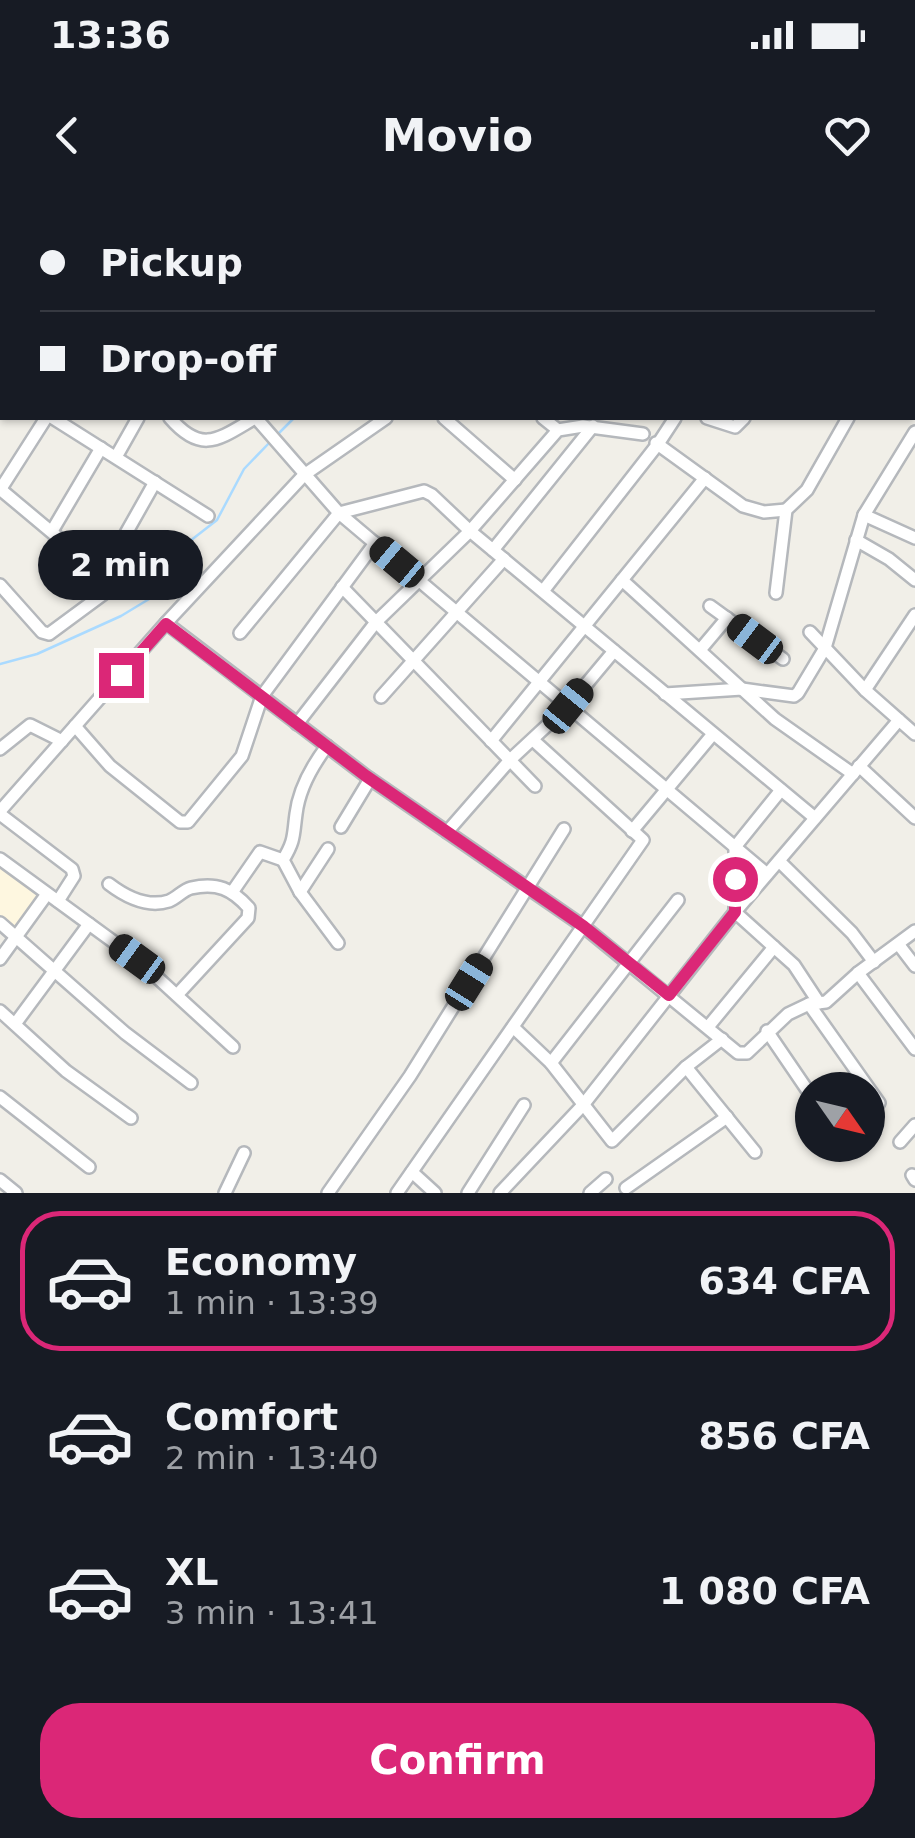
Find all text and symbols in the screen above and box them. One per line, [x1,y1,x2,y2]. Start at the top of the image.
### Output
text: 13:36 [50,13,171,57]
icon: back [40,108,95,163]
icon: heart [820,108,875,163]
text: Movio [382,109,533,162]
text: Pickup [100,241,243,285]
text: Drop-off [100,337,276,381]
callout: 2 min [38,530,204,600]
car [364,531,430,593]
text: 2 min [70,546,171,584]
car [722,609,788,669]
route end [99,653,144,698]
car [537,673,599,739]
route start [713,857,758,902]
car [104,929,170,989]
car [440,949,498,1015]
north arrow [795,1072,885,1162]
map controls [795,1072,885,1162]
icon: car [45,1236,135,1326]
text: Economy [165,1240,357,1284]
text: 634 CFA [699,1259,870,1303]
text: 1 min · 13:39 [165,1284,379,1322]
icon: car [45,1391,135,1481]
text: Comfort [165,1395,338,1439]
text: 856 CFA [699,1414,870,1458]
text: 2 min · 13:40 [165,1439,379,1477]
icon: car [45,1546,135,1636]
text: XL [165,1550,219,1594]
text: 1 080 CFA [659,1569,870,1613]
text: 3 min · 13:41 [165,1594,379,1632]
button: Confirm [40,1703,875,1818]

